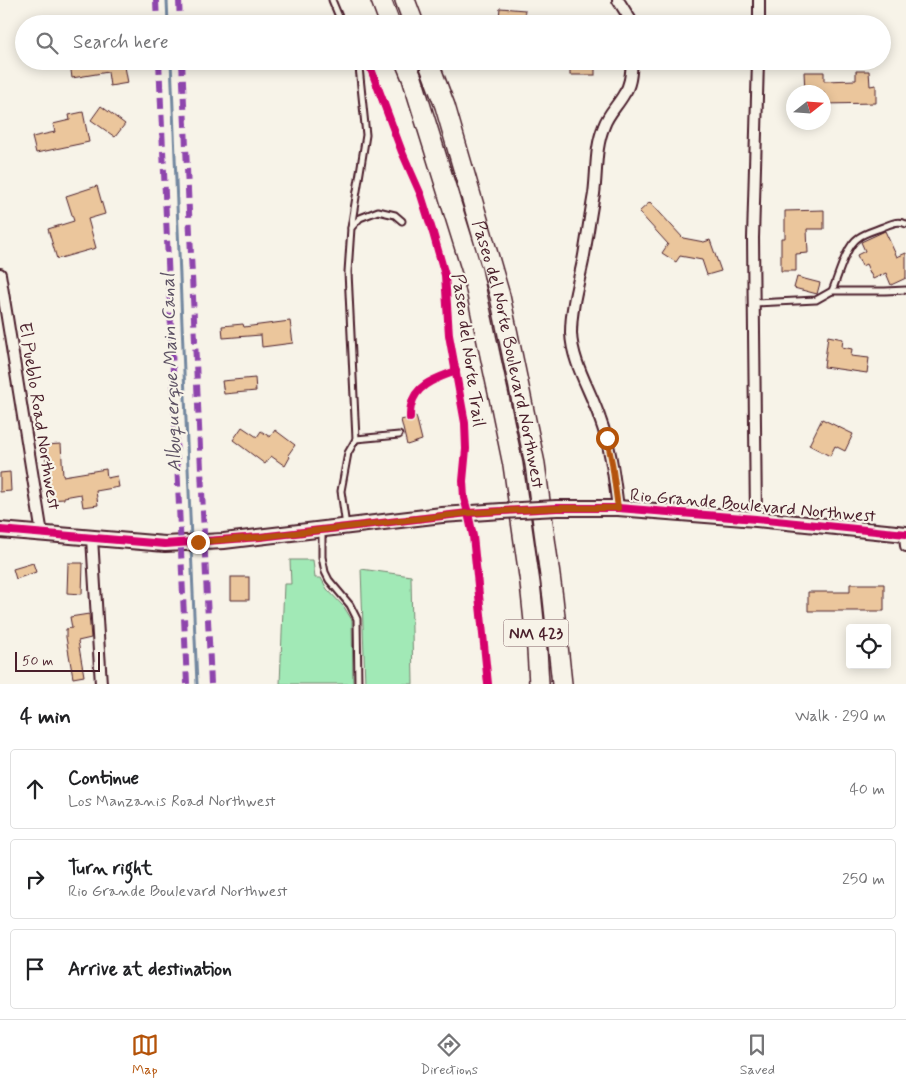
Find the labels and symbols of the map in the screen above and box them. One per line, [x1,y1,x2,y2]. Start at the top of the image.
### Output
north arrow [786,85,831,130]
street label: Paseo del Norte Boulevard Northwest [466,218,549,491]
water label: Albuquerque Main Canal [155,272,187,473]
street label: Paseo del Norte Trail [445,272,491,428]
street label: El Pueblo Road Northwest [12,321,66,512]
route start [596,427,619,450]
street label: Rio Grande Boulevard Northwest [629,483,878,529]
route end [187,531,210,554]
road number: NM 423 [504,620,568,646]
scale bar [15,649,100,672]

